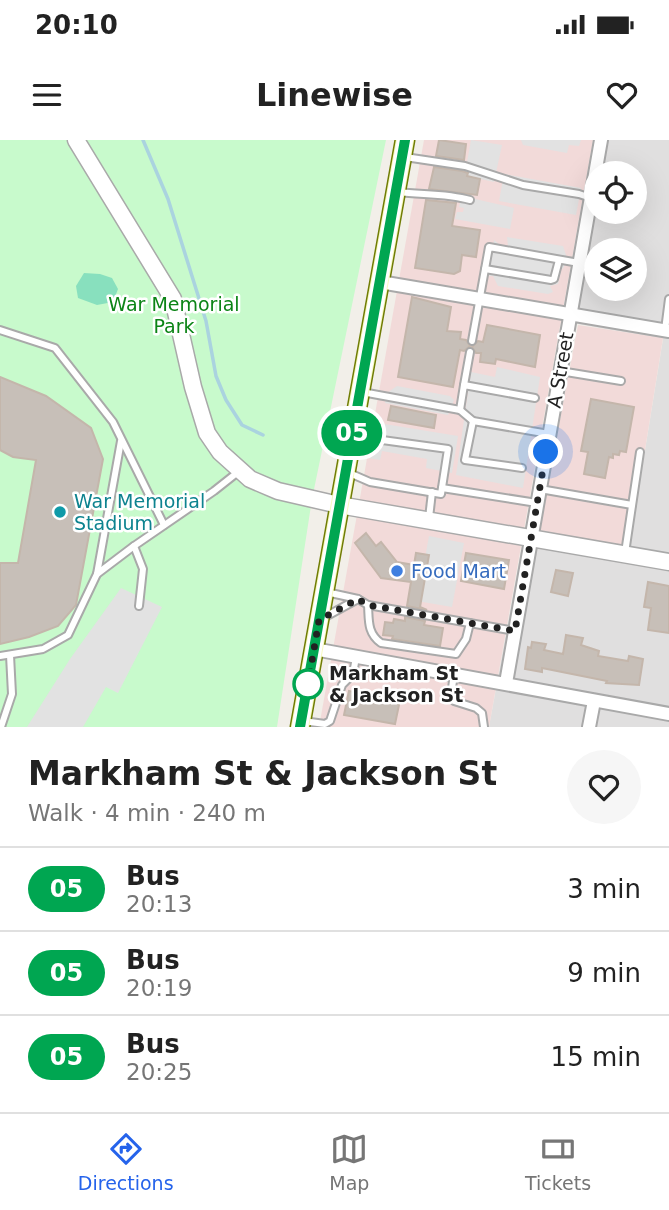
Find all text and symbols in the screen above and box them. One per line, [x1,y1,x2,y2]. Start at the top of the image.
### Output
text: 20:10 [35,10,118,40]
icon: menu [28,76,66,114]
text: Linewise [256,76,413,114]
icon: heart [603,76,641,114]
map controls [584,161,647,301]
button: locate [584,161,647,224]
button: layers [584,238,647,301]
park label: War Memorial Park [108,293,240,337]
street label: A Street [543,330,577,410]
line badge: 05 [320,410,384,456]
text: 05 [335,419,369,447]
your location [528,434,563,469]
place label: War Memorial Stadium [74,490,205,534]
marker: War Memorial Stadium [52,504,68,520]
place label: Food Mart [411,560,506,582]
marker: Food Mart [389,563,405,579]
place label: Markham St & Jackson St [329,662,463,706]
marker: Markham St & Jackson St [293,669,323,699]
button: heart [567,750,641,824]
text: Markham St & Jackson St [28,754,497,793]
text: Walk · 4 min · 240 m [28,800,266,826]
text: Bus [126,861,180,891]
text: 3 min [567,874,641,904]
text: 05 [50,875,83,903]
text: 20:13 [126,891,192,917]
text: Bus [126,945,180,975]
text: 9 min [567,958,641,988]
text: 05 [50,959,83,987]
text: 20:19 [126,975,192,1001]
text: Bus [126,1029,180,1059]
text: 15 min [551,1042,641,1072]
text: 05 [50,1043,83,1071]
text: 20:25 [126,1059,192,1085]
tab: Directions [78,1130,174,1194]
tab: Map [329,1130,369,1194]
tab: Tickets [525,1130,591,1194]

